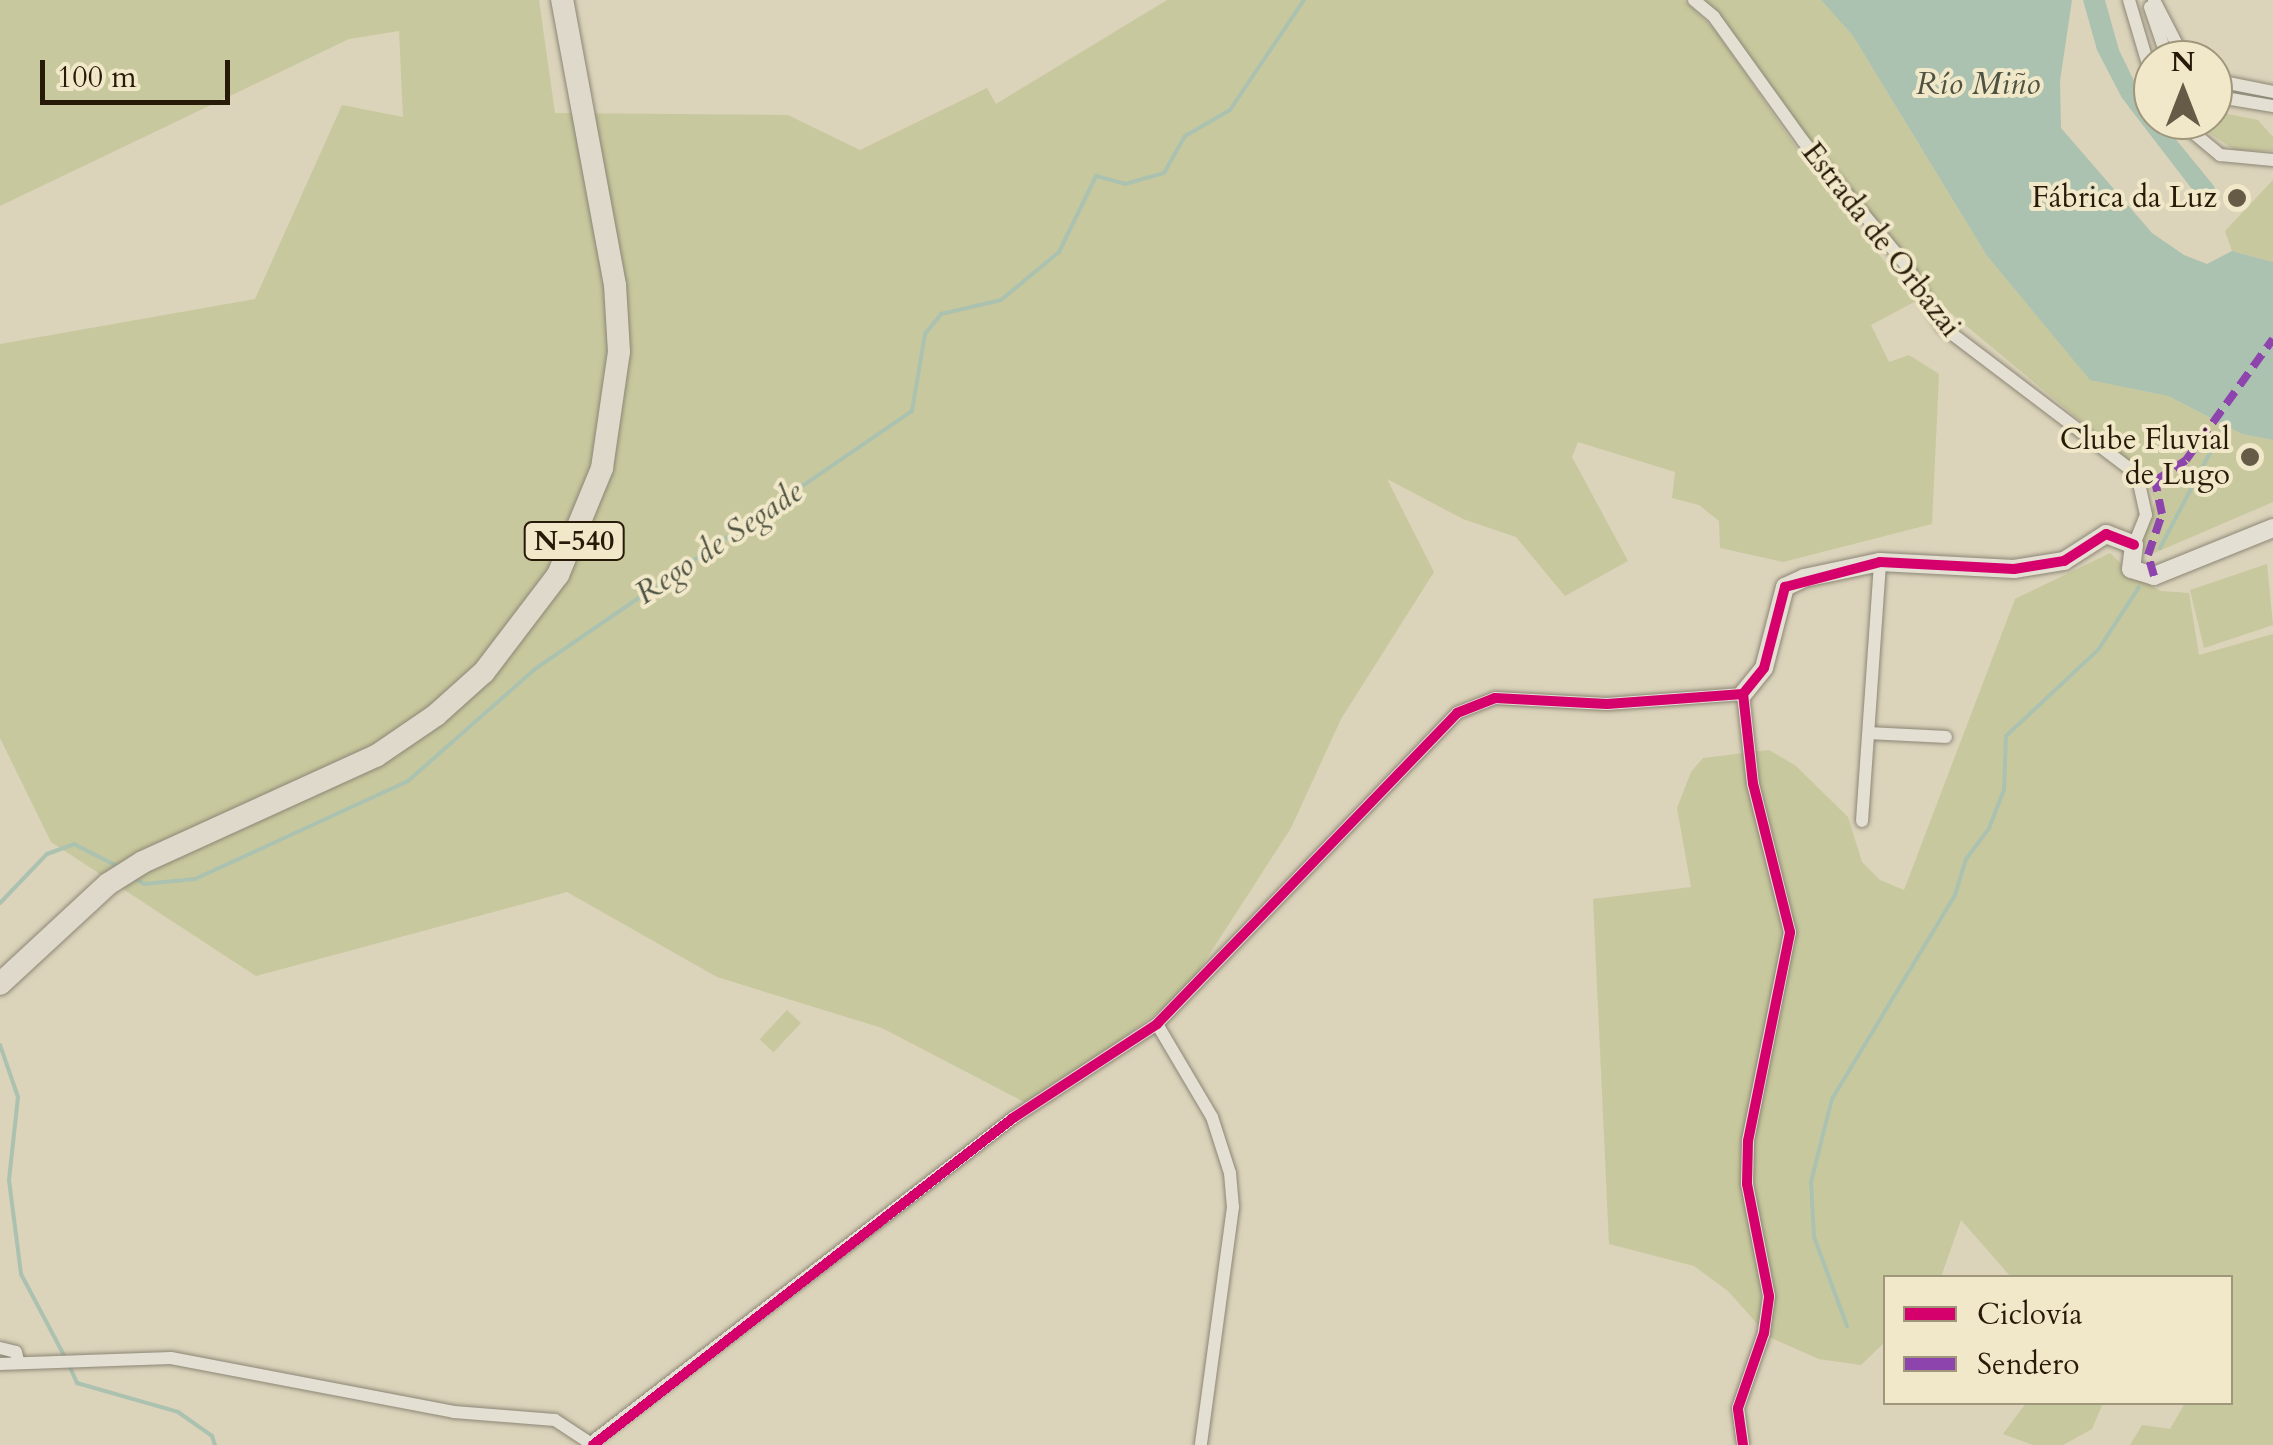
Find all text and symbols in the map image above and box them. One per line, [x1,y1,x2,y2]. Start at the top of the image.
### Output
scale bar [45,40,235,102]
north arrow [2133,40,2233,140]
text: N [2171,43,2195,81]
text: 100 m [57,57,137,98]
water label: Río Miño [1916,65,2040,103]
street label: Estrada de Orbazai [1794,135,1968,345]
place label: Fábrica da Luz [2032,180,2217,216]
marker: Fábrica da Luz [2226,187,2248,209]
place label: Clube Fluvial de Lugo [2060,422,2230,492]
marker: Clube Fluvial de Lugo [2239,446,2261,468]
water label: Rego de Segade [628,473,810,613]
road number: N-540 [522,518,626,564]
legend [1883,1275,2233,1405]
text: Ciclovía [1977,1294,2082,1335]
text: Sendero [1977,1344,2079,1385]

